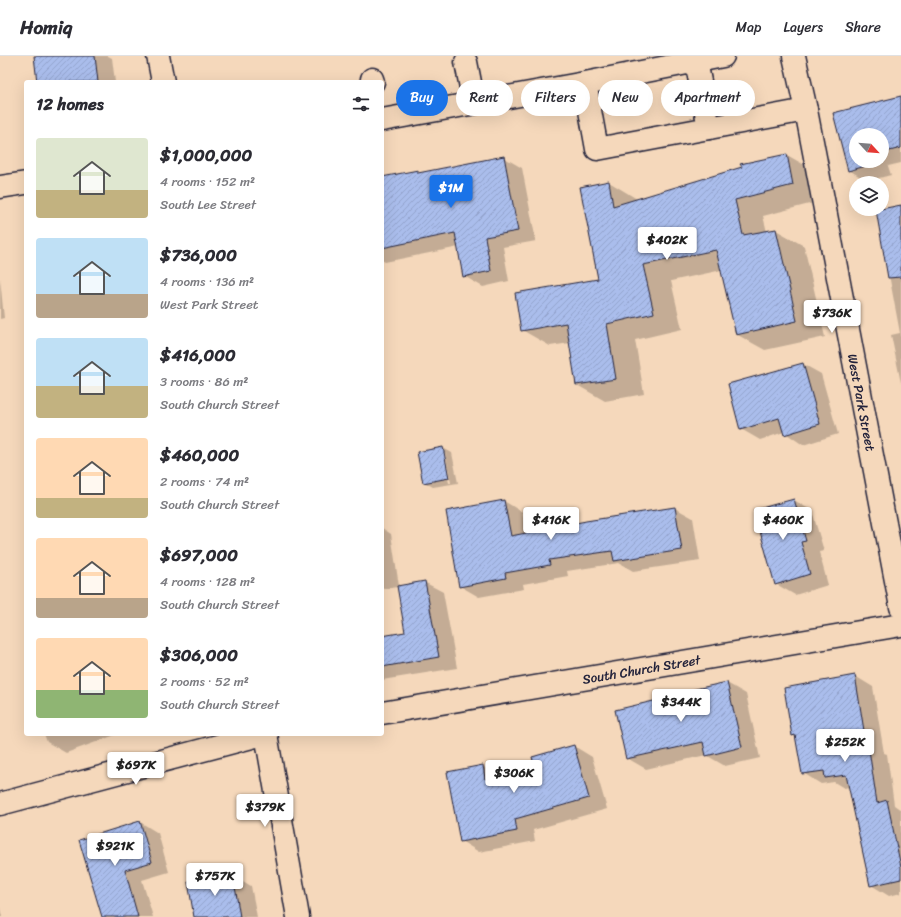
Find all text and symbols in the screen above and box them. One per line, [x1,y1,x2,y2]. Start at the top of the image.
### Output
text: Homiq [20,11,72,44]
text: Map [736,15,761,40]
text: Layers [783,15,823,40]
text: Share [845,15,881,40]
chip: Buy [396,80,448,116]
chip: Rent [456,80,513,116]
chip: Filters [521,80,590,116]
chip: New [598,80,653,116]
chip: Apartment [661,80,755,116]
text: 12 homes [36,89,104,119]
icon: filters [350,93,372,115]
north arrow [849,128,889,168]
map controls [849,128,889,216]
text: $1,000,000 [160,140,252,170]
icon: home [68,154,116,202]
text: 4 rooms · 152 m² [160,170,255,193]
pin: $1M [432,175,470,209]
text: $1M [439,176,463,199]
button: layers [849,176,889,216]
text: South Lee Street [160,193,256,216]
pin: $402K [639,227,695,261]
text: $402K [647,228,687,251]
text: $736,000 [160,240,237,270]
icon: home [68,254,116,302]
text: 4 rooms · 136 m² [160,270,254,293]
text: West Park Street [160,293,259,316]
pin: $736K [804,300,860,334]
text: $736K [813,301,851,324]
text: $416,000 [160,340,236,370]
street label: West Park Street [841,352,883,453]
icon: home [68,354,116,402]
text: 3 rooms · 86 m² [160,370,248,393]
text: South Church Street [160,393,279,416]
text: $460,000 [160,440,239,470]
icon: home [68,454,116,502]
text: 2 rooms · 74 m² [160,470,249,493]
text: South Church Street [160,493,279,516]
pin: $416K [523,507,579,541]
pin: $460K [755,507,811,541]
text: $416K [532,508,570,531]
text: $460K [763,508,803,531]
text: $697,000 [160,540,238,570]
icon: home [68,554,116,602]
text: 4 rooms · 128 m² [160,570,255,593]
text: South Church Street [160,593,279,616]
text: $306,000 [160,640,238,670]
street label: South Church Street [581,648,703,690]
icon: home [68,654,116,702]
text: 2 rooms · 52 m² [160,670,249,693]
pin: $344K [653,689,709,723]
text: $344K [661,690,701,713]
text: South Church Street [160,693,279,716]
pin: $252K [817,729,873,763]
text: $252K [825,730,865,753]
pin: $697K [108,752,164,786]
text: $697K [116,753,156,776]
pin: $306K [486,760,542,794]
text: $306K [494,761,534,784]
pin: $379K [237,794,293,828]
text: $379K [245,795,285,818]
pin: $921K [87,833,143,867]
text: $921K [96,834,134,857]
pin: $757K [187,863,243,897]
text: $757K [195,864,235,887]

